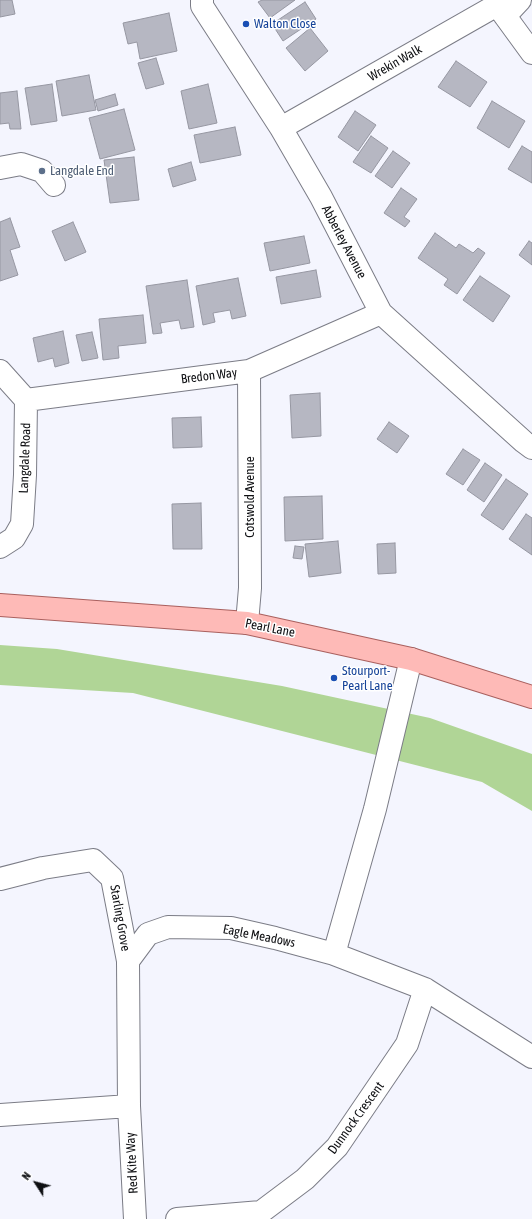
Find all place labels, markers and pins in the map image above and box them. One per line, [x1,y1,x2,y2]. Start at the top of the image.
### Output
place label: Walton Close [254,16,316,32]
marker: Walton Close [241,19,251,29]
place label: Langdale End [50,163,114,179]
marker: Langdale End [37,166,47,176]
place label: Stourport- Pearl Lane [342,663,393,694]
marker: Stourport- Pearl Lane [329,673,339,683]

